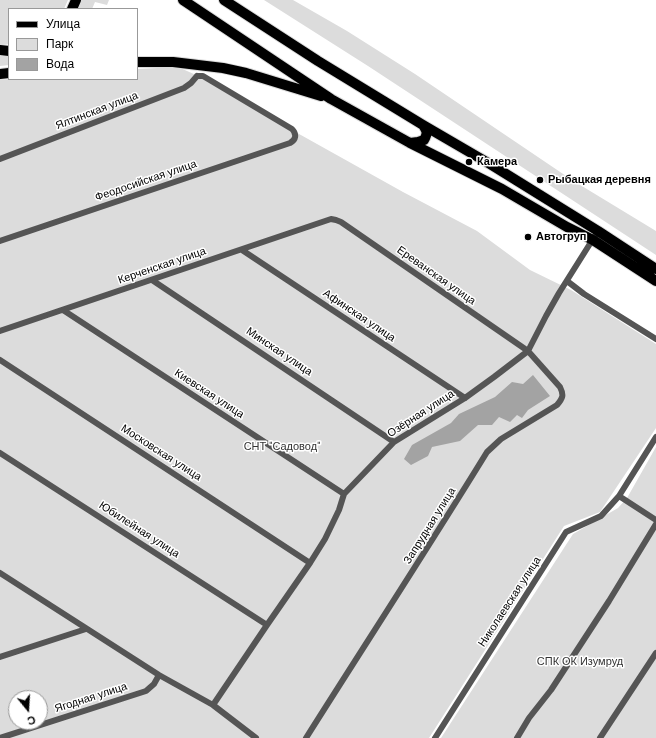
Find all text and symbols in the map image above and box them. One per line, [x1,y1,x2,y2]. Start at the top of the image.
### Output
legend [8,8,138,80]
text: Улица [46,16,80,32]
text: Парк [46,36,73,52]
text: Вода [46,56,74,72]
street label: Ялтинская улица [54,89,140,133]
place label: Камера [477,155,517,169]
street label: Феодосийская улица [94,157,198,205]
marker: Камера [464,157,474,167]
place label: Рыбацкая деревня [548,173,651,187]
marker: Рыбацкая деревня [535,175,545,185]
place label: Автогруп [536,230,586,244]
marker: Автогруп [523,232,533,242]
street label: Ереванская улица [394,244,478,308]
street label: Керченская улица [116,245,208,287]
street label: Афинская улица [320,287,398,345]
street label: Минская улица [243,325,315,379]
street label: Киевская улица [172,367,246,421]
street label: Озёрная улица [385,387,457,441]
street label: Московская улица [118,422,204,484]
park label: СНТ "Садовод" [244,440,320,454]
street label: Запрудная улица [401,485,459,567]
street label: Юбилейная улица [96,499,182,561]
street label: Николаевская улица [476,554,544,650]
park label: СПК ОК Изумруд [537,655,623,669]
street label: Ягодная улица [53,680,129,716]
north arrow [8,690,48,730]
text: С [25,713,37,728]

